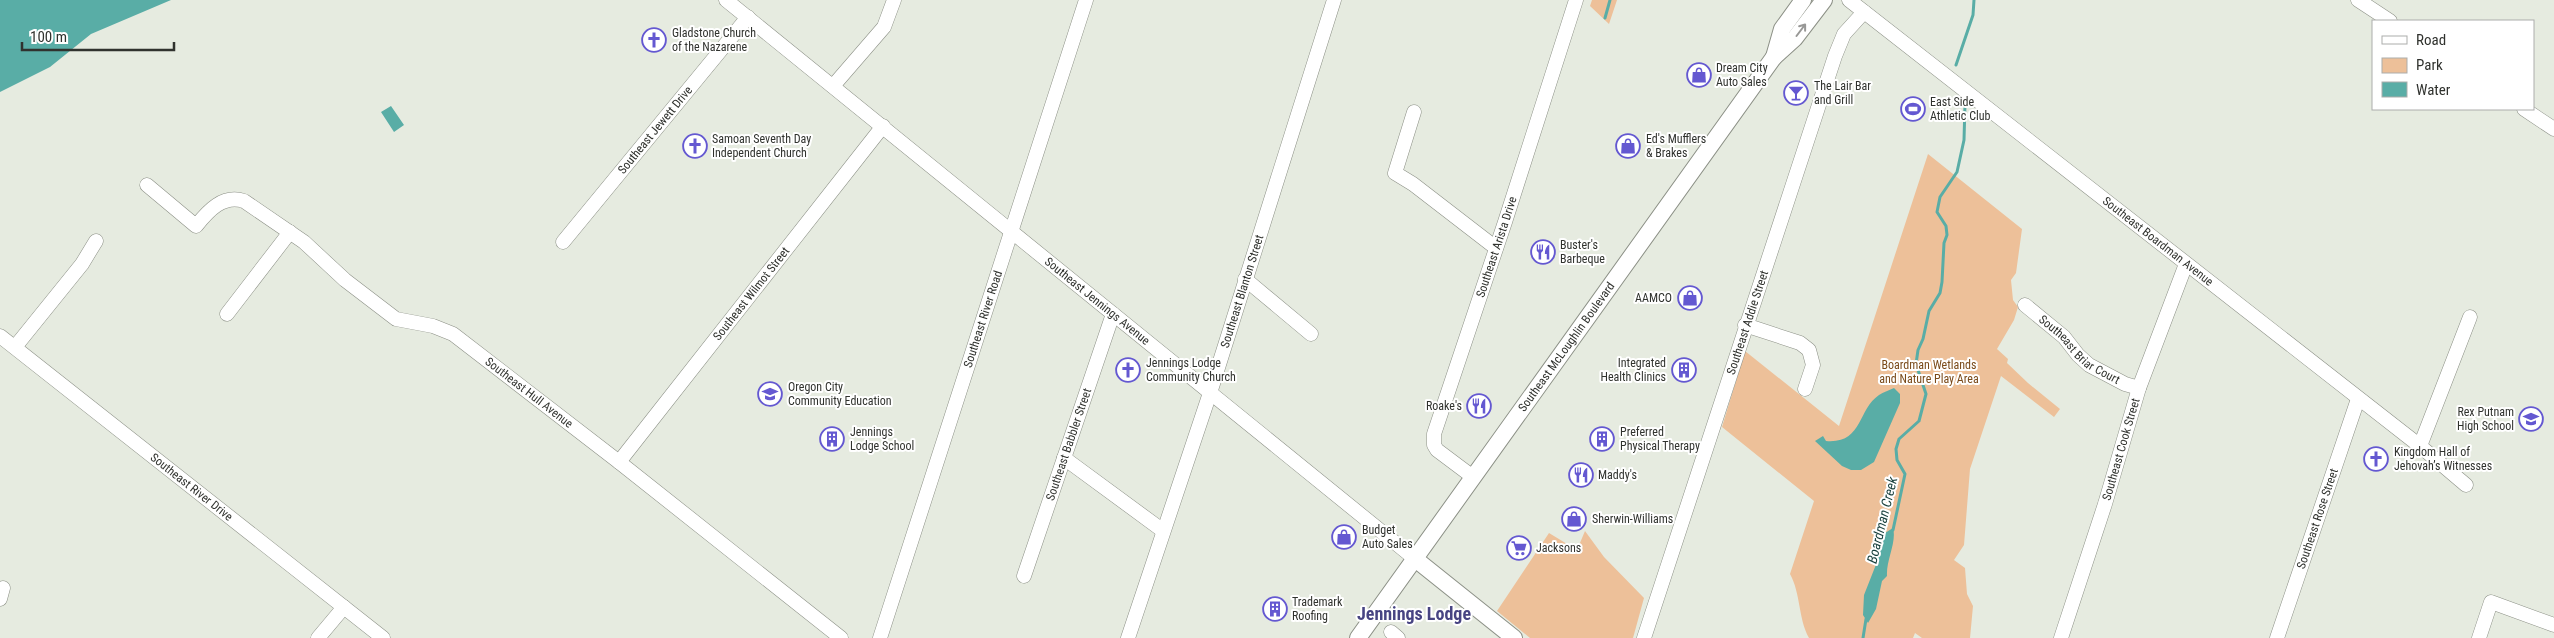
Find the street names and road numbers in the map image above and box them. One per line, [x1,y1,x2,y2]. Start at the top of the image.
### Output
street label: Southeast Jewett Drive [615,83,695,177]
street label: Southeast Arista Drive [1473,194,1520,299]
street label: Southeast Boardman Avenue [2100,194,2216,289]
street label: Southeast Blanton Street [1218,233,1267,350]
street label: Southeast Wilmot Street [710,244,792,343]
street label: Southeast Jennings Avenue [1042,254,1153,348]
street label: Southeast Addie Street [1724,268,1771,376]
street label: Southeast River Road [961,269,1005,369]
street label: Southeast McLoughlin Boulevard [1515,280,1617,414]
street label: Southeast Briar Court [2036,312,2123,387]
street label: Southeast Hull Avenue [483,355,576,431]
street label: Southeast Babbler Street [1043,386,1094,502]
street label: Southeast Cook Street [2099,396,2143,502]
street label: Southeast River Drive [148,450,236,524]
street label: Southeast Rose Street [2294,466,2341,571]

